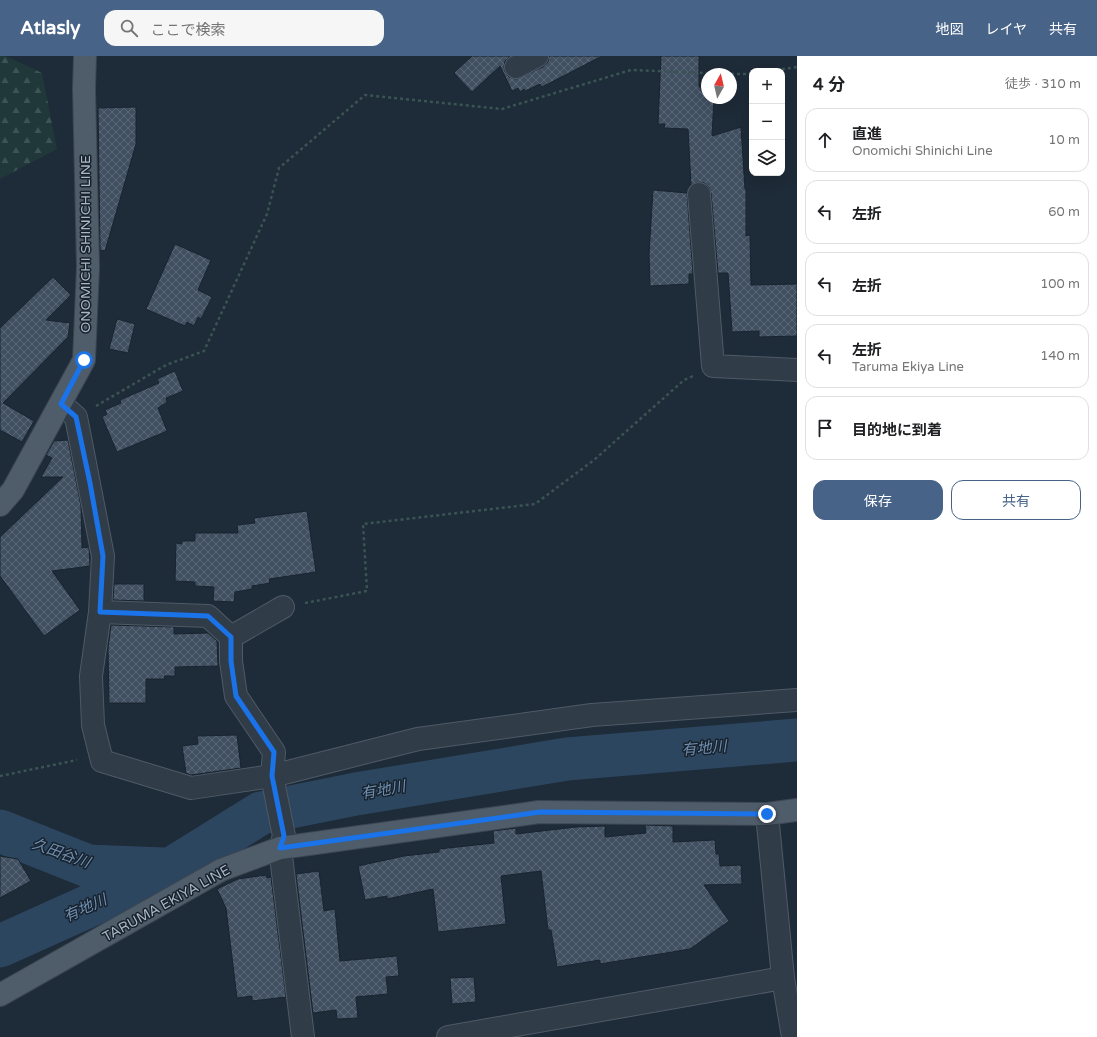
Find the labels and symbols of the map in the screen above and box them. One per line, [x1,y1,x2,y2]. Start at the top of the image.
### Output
north arrow [701,68,737,104]
street label: ONOMICHI SHINICHI LINE [77,155,94,333]
route start [75,351,93,369]
water label: 有地川 [681,737,729,759]
water label: 有地川 [359,777,409,803]
route end [758,805,776,823]
water label: 久田谷川 [30,834,94,872]
street label: TARUMA EKIYA LINE [100,861,233,946]
water label: 有地川 [61,890,111,925]

